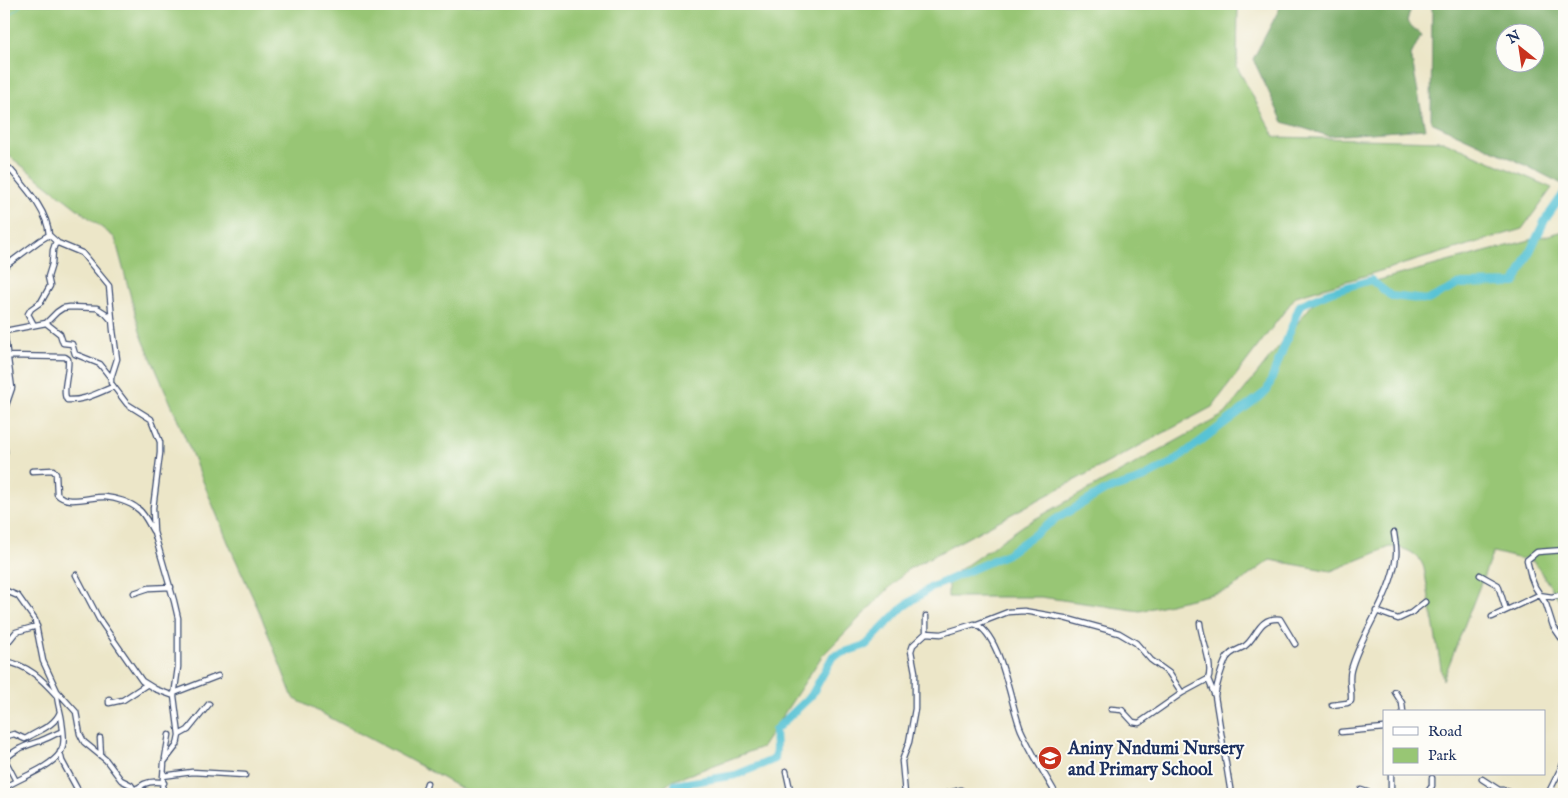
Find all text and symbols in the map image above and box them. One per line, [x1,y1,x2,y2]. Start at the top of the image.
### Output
north arrow [1496,22,1546,72]
text: N [1503,27,1524,49]
legend [1383,710,1546,776]
text: Road [1428,722,1463,741]
place label: Aniny Nndumi Nursery and Primary School [1067,738,1245,782]
school or university icon: Aniny Nndumi Nursery and Primary School [1037,745,1063,771]
text: Park [1428,746,1458,765]

